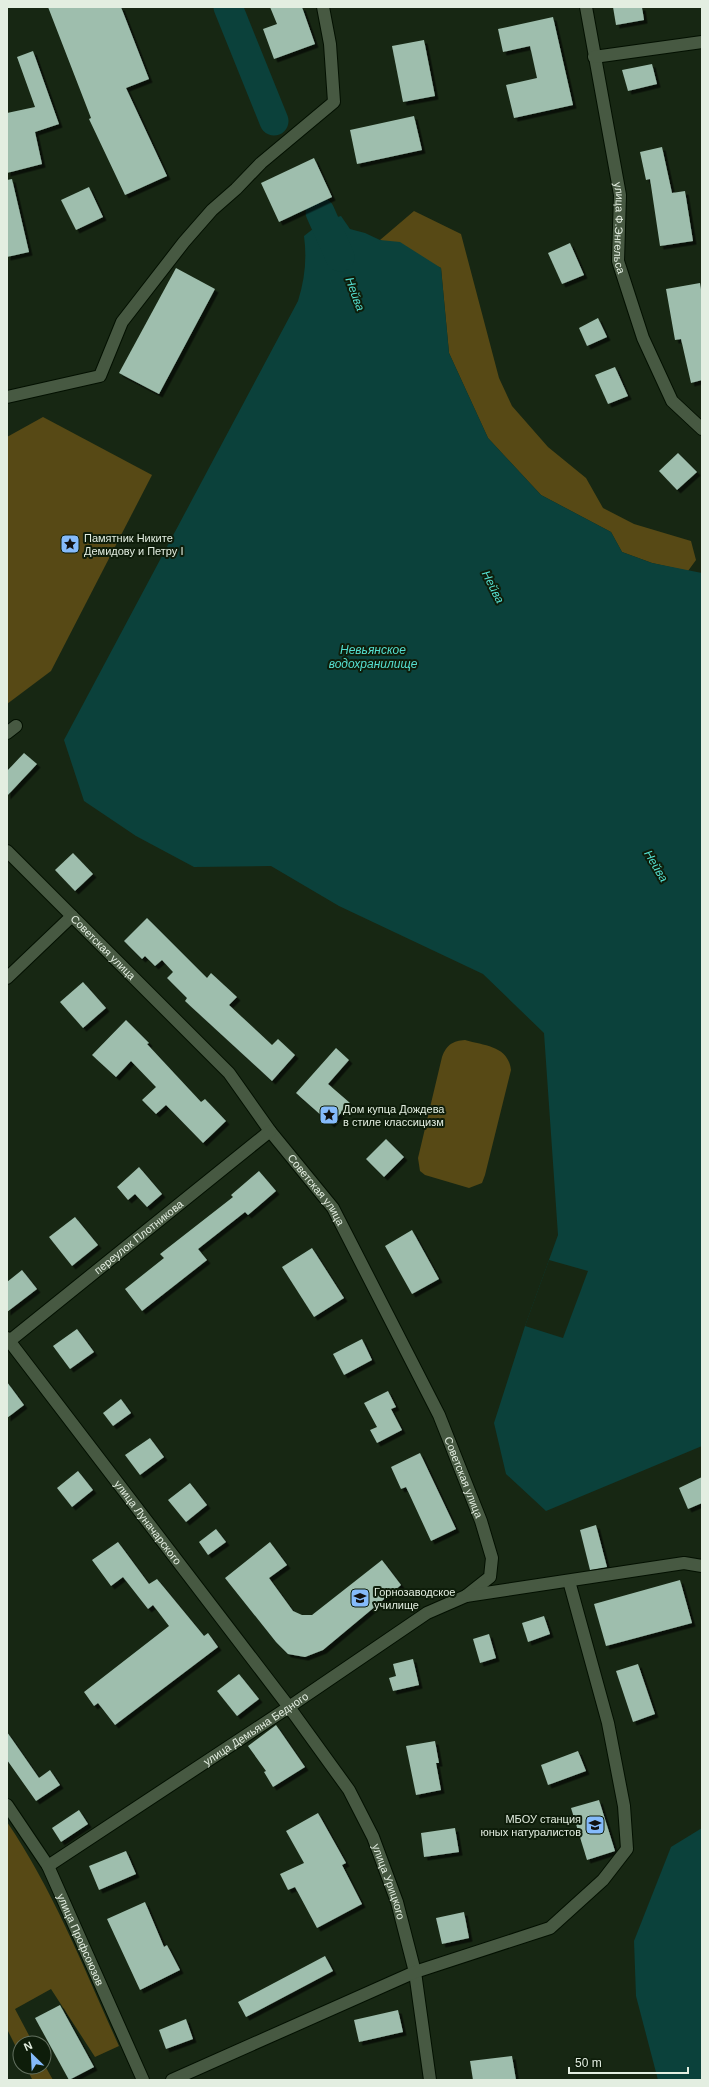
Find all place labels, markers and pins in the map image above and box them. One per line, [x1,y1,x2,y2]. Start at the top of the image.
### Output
place label: Памятник Никите Демидову и Петру I [84,532,183,557]
place icon: Памятник Никите Демидову и Петру I [59,533,81,555]
place label: Дом купца Дождева в стиле классицизм [343,1103,445,1128]
place icon: Дом купца Дождева в стиле классицизм [318,1104,340,1126]
place label: Горнозаводское училище [374,1586,455,1611]
school or university icon: Горнозаводское училище [349,1587,371,1609]
place label: МБОУ станция юных натуралистов [481,1813,581,1838]
school or university icon: МБОУ станция юных натуралистов [584,1814,606,1836]

